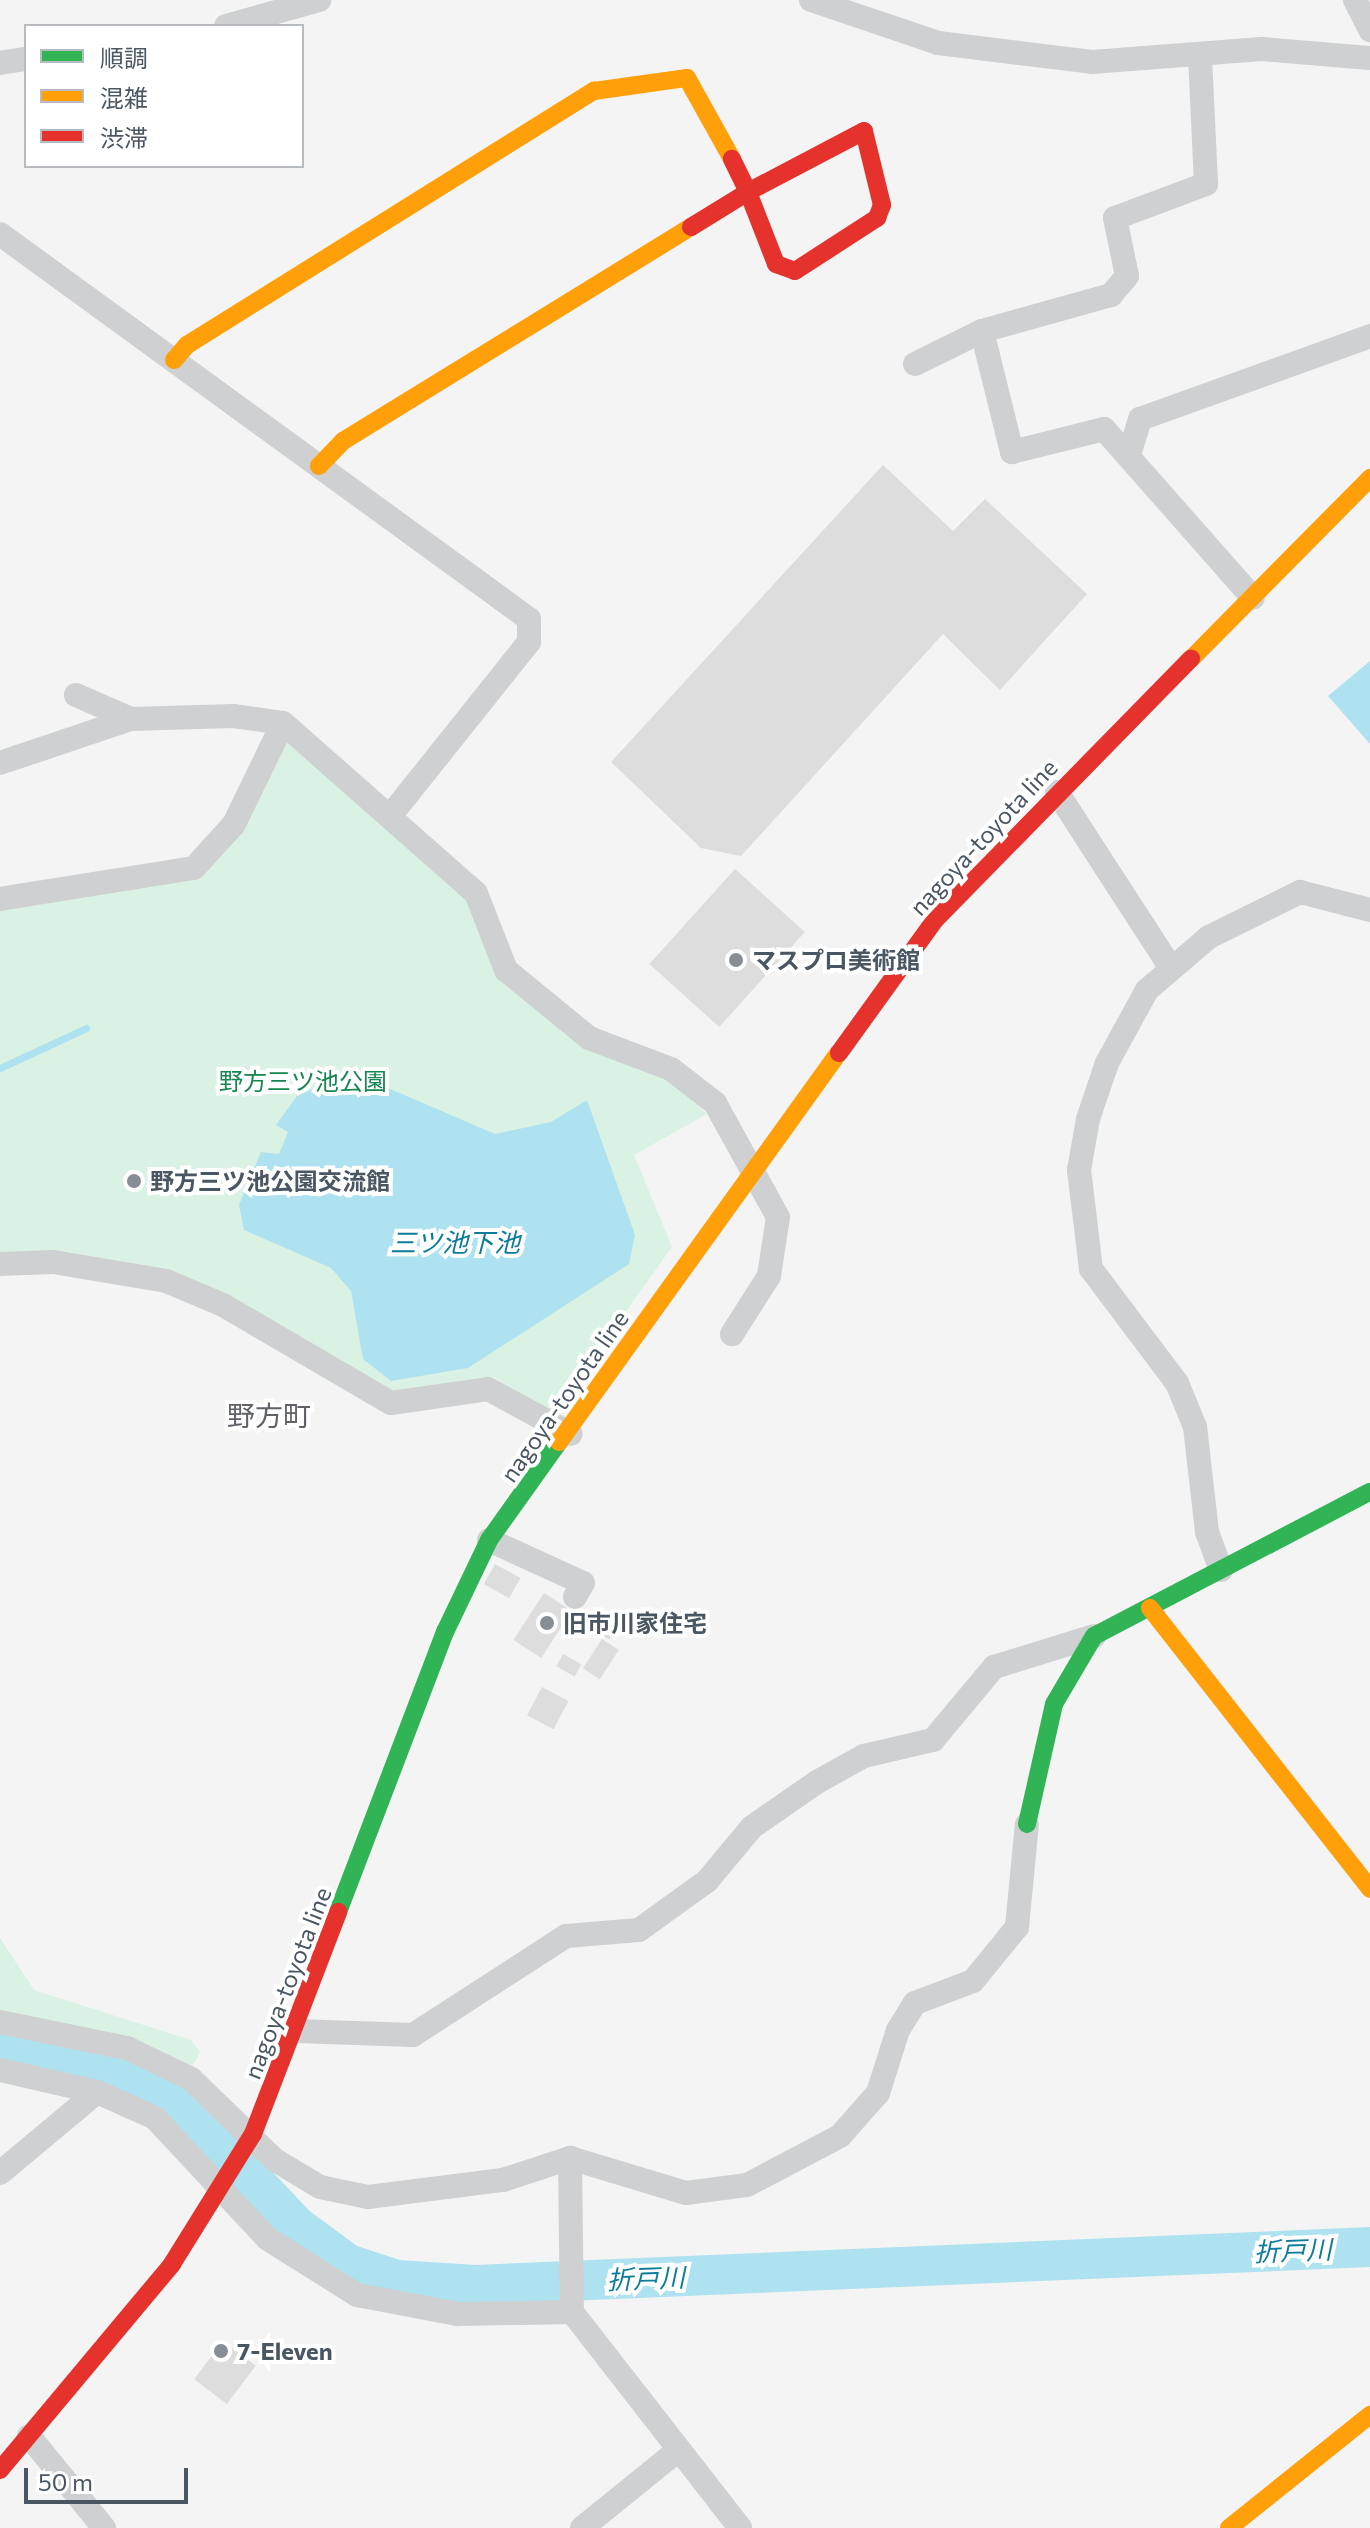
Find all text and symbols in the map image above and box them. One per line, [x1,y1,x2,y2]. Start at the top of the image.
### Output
legend [24,24,304,168]
text: 順調 [100,43,148,72]
text: 混雑 [100,83,148,112]
text: 渋滞 [100,123,148,152]
street label: nagoya-toyota line [903,753,1063,921]
place label: マスプロ美術館 [752,946,920,974]
marker: マスプロ美術館 [727,951,745,969]
park label: 野方三ツ池公園 [219,1067,387,1095]
place label: 野方三ツ池公園交流館 [150,1167,390,1195]
marker: 野方三ツ池公園交流館 [125,1172,143,1190]
water label: 三ツ池下池 [390,1226,520,1258]
street label: nagoya-toyota line [494,1304,634,1488]
district label: 野方町 [227,1398,311,1432]
place label: 旧市川家住宅 [563,1609,707,1637]
marker: 旧市川家住宅 [538,1614,556,1632]
street label: nagoya-toyota line [237,1883,337,2083]
water label: 折戸川 [1253,2233,1333,2267]
water label: 折戸川 [606,2261,686,2295]
place label: 7-Eleven [237,2337,333,2365]
marker: 7-Eleven [212,2342,230,2360]
scale bar [28,2452,192,2502]
text: 50 m [38,2467,93,2496]

